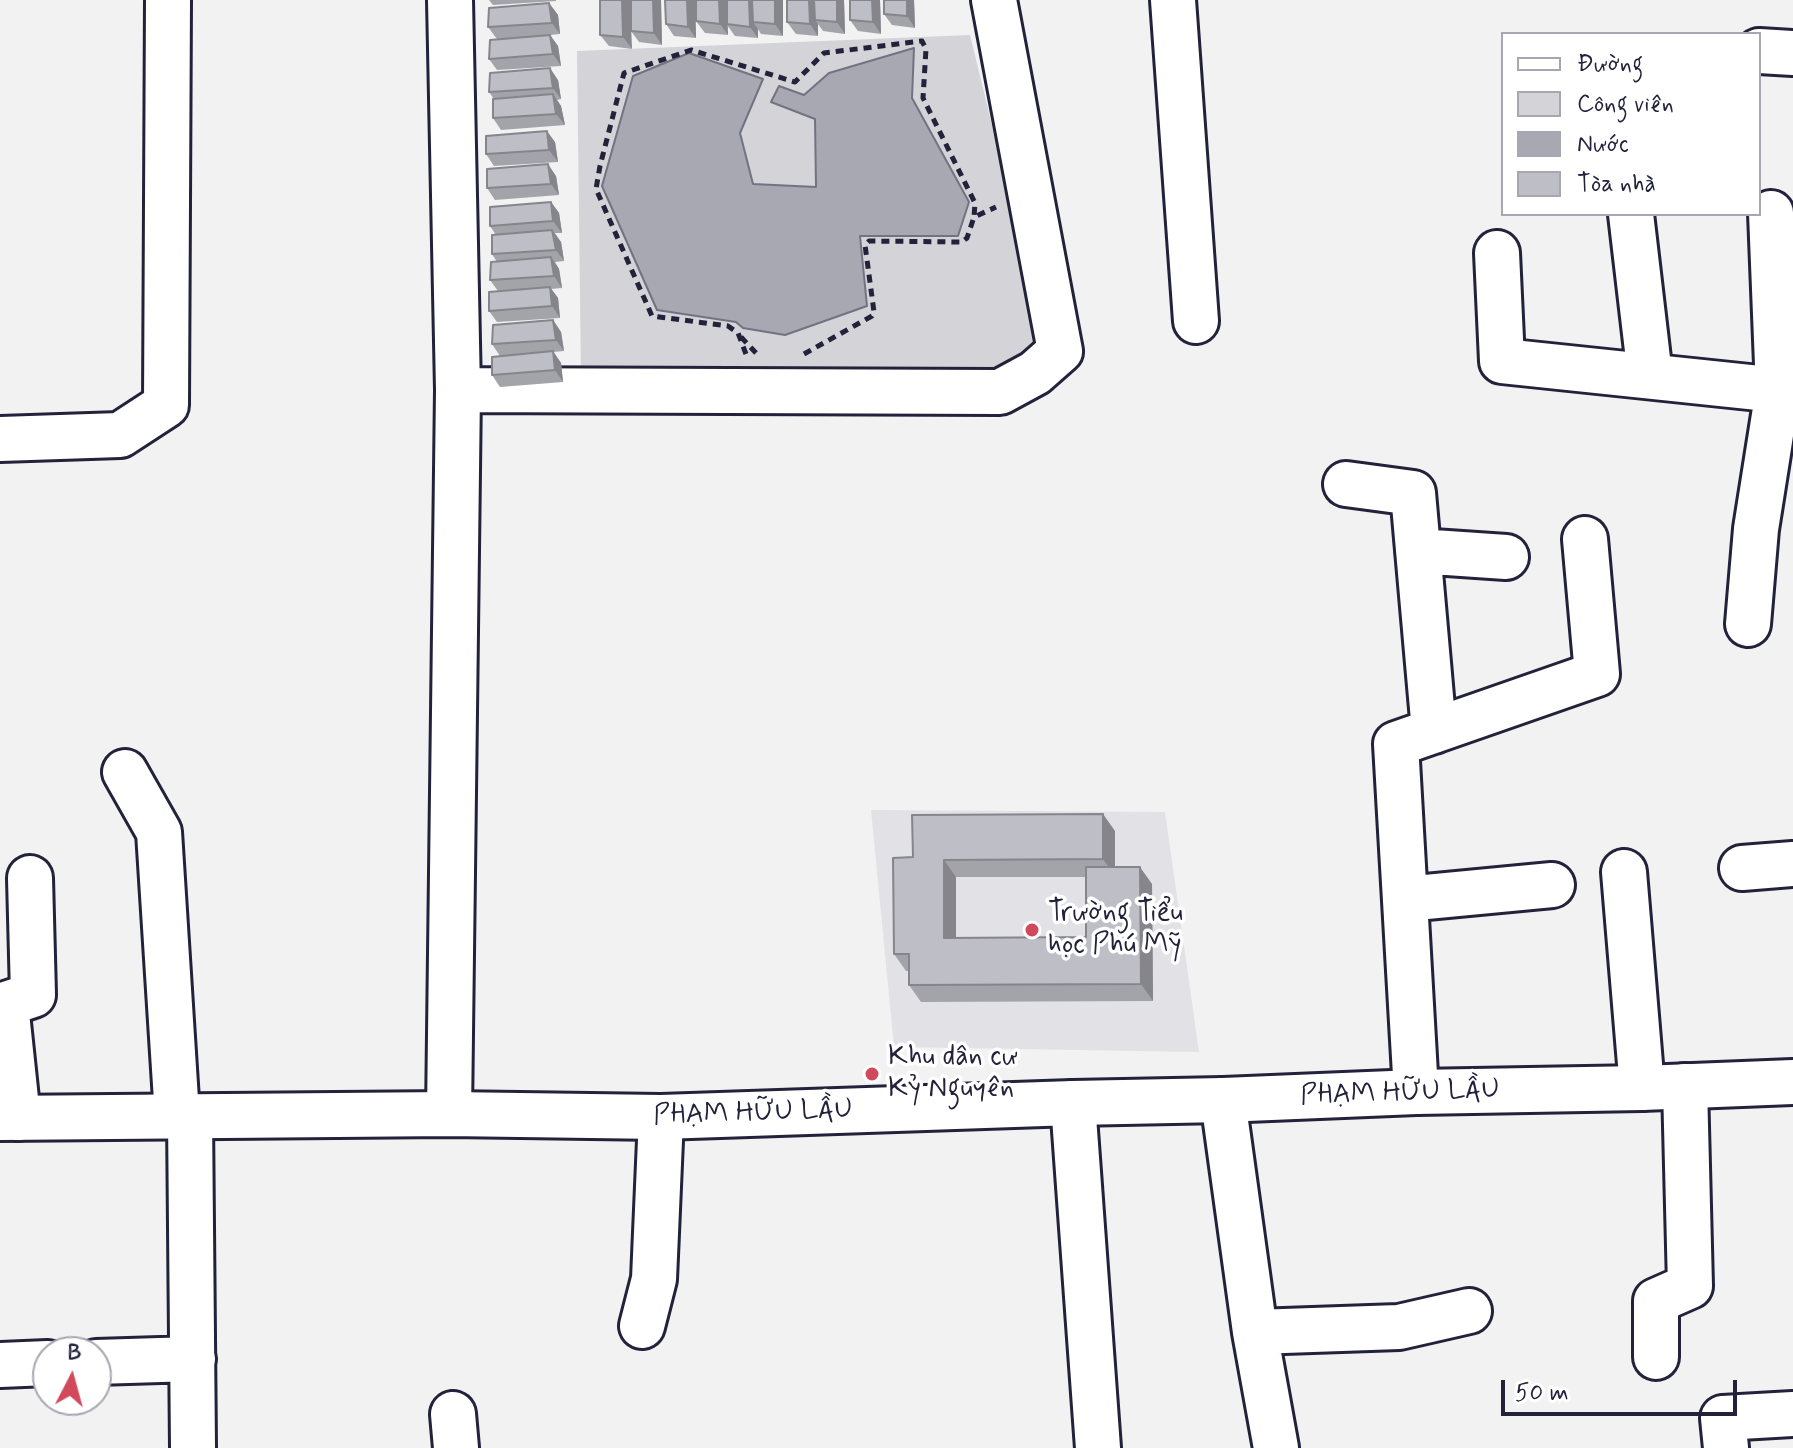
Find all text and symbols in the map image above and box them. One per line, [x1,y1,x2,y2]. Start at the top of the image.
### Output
legend [1501,32,1761,216]
text: Đường [1577,49,1643,80]
text: Công viên [1577,89,1674,120]
text: Nước [1577,129,1629,160]
text: Tòa nhà [1577,169,1656,200]
place label: Trường Tiểu học Phú Mỹ [1048,897,1183,963]
marker: Trường Tiểu học Phú Mỹ [1023,921,1041,939]
place label: Khu dân cư Kỷ Nguyên [888,1041,1018,1107]
marker: Khu dân cư Kỷ Nguyên [863,1065,881,1083]
street label: PHẠM HỮU LẦU [1300,1074,1500,1114]
street label: PHẠM HỮU LẦU [653,1094,853,1134]
north arrow [32,1336,112,1416]
text: B [66,1339,83,1369]
scale bar [1505,1364,1741,1414]
text: 50 m [1515,1378,1569,1409]

